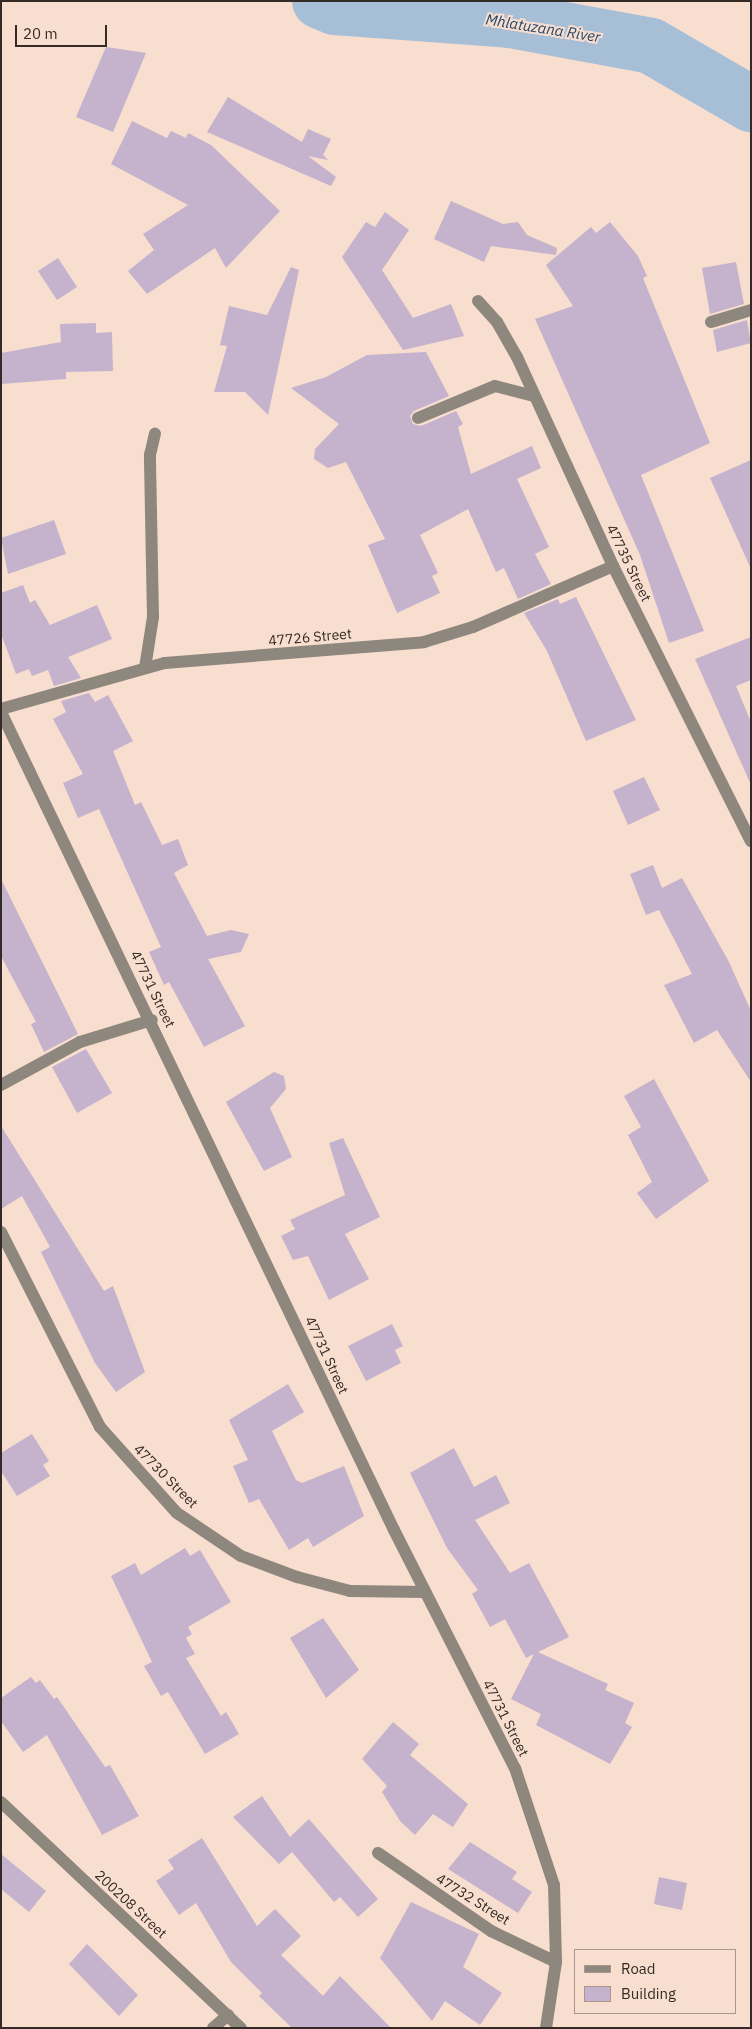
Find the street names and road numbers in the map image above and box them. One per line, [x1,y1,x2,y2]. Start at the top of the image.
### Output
street label: 47735 Street [603,522,655,604]
street label: 47726 Street [268,625,352,649]
street label: 47731 Street [127,948,179,1030]
street label: 47731 Street [302,1314,352,1396]
street label: 47730 Street [130,1440,202,1512]
street label: 47731 Street [480,1677,532,1759]
street label: 200208 Street [92,1866,170,1942]
street label: 47732 Street [433,1870,513,1928]

